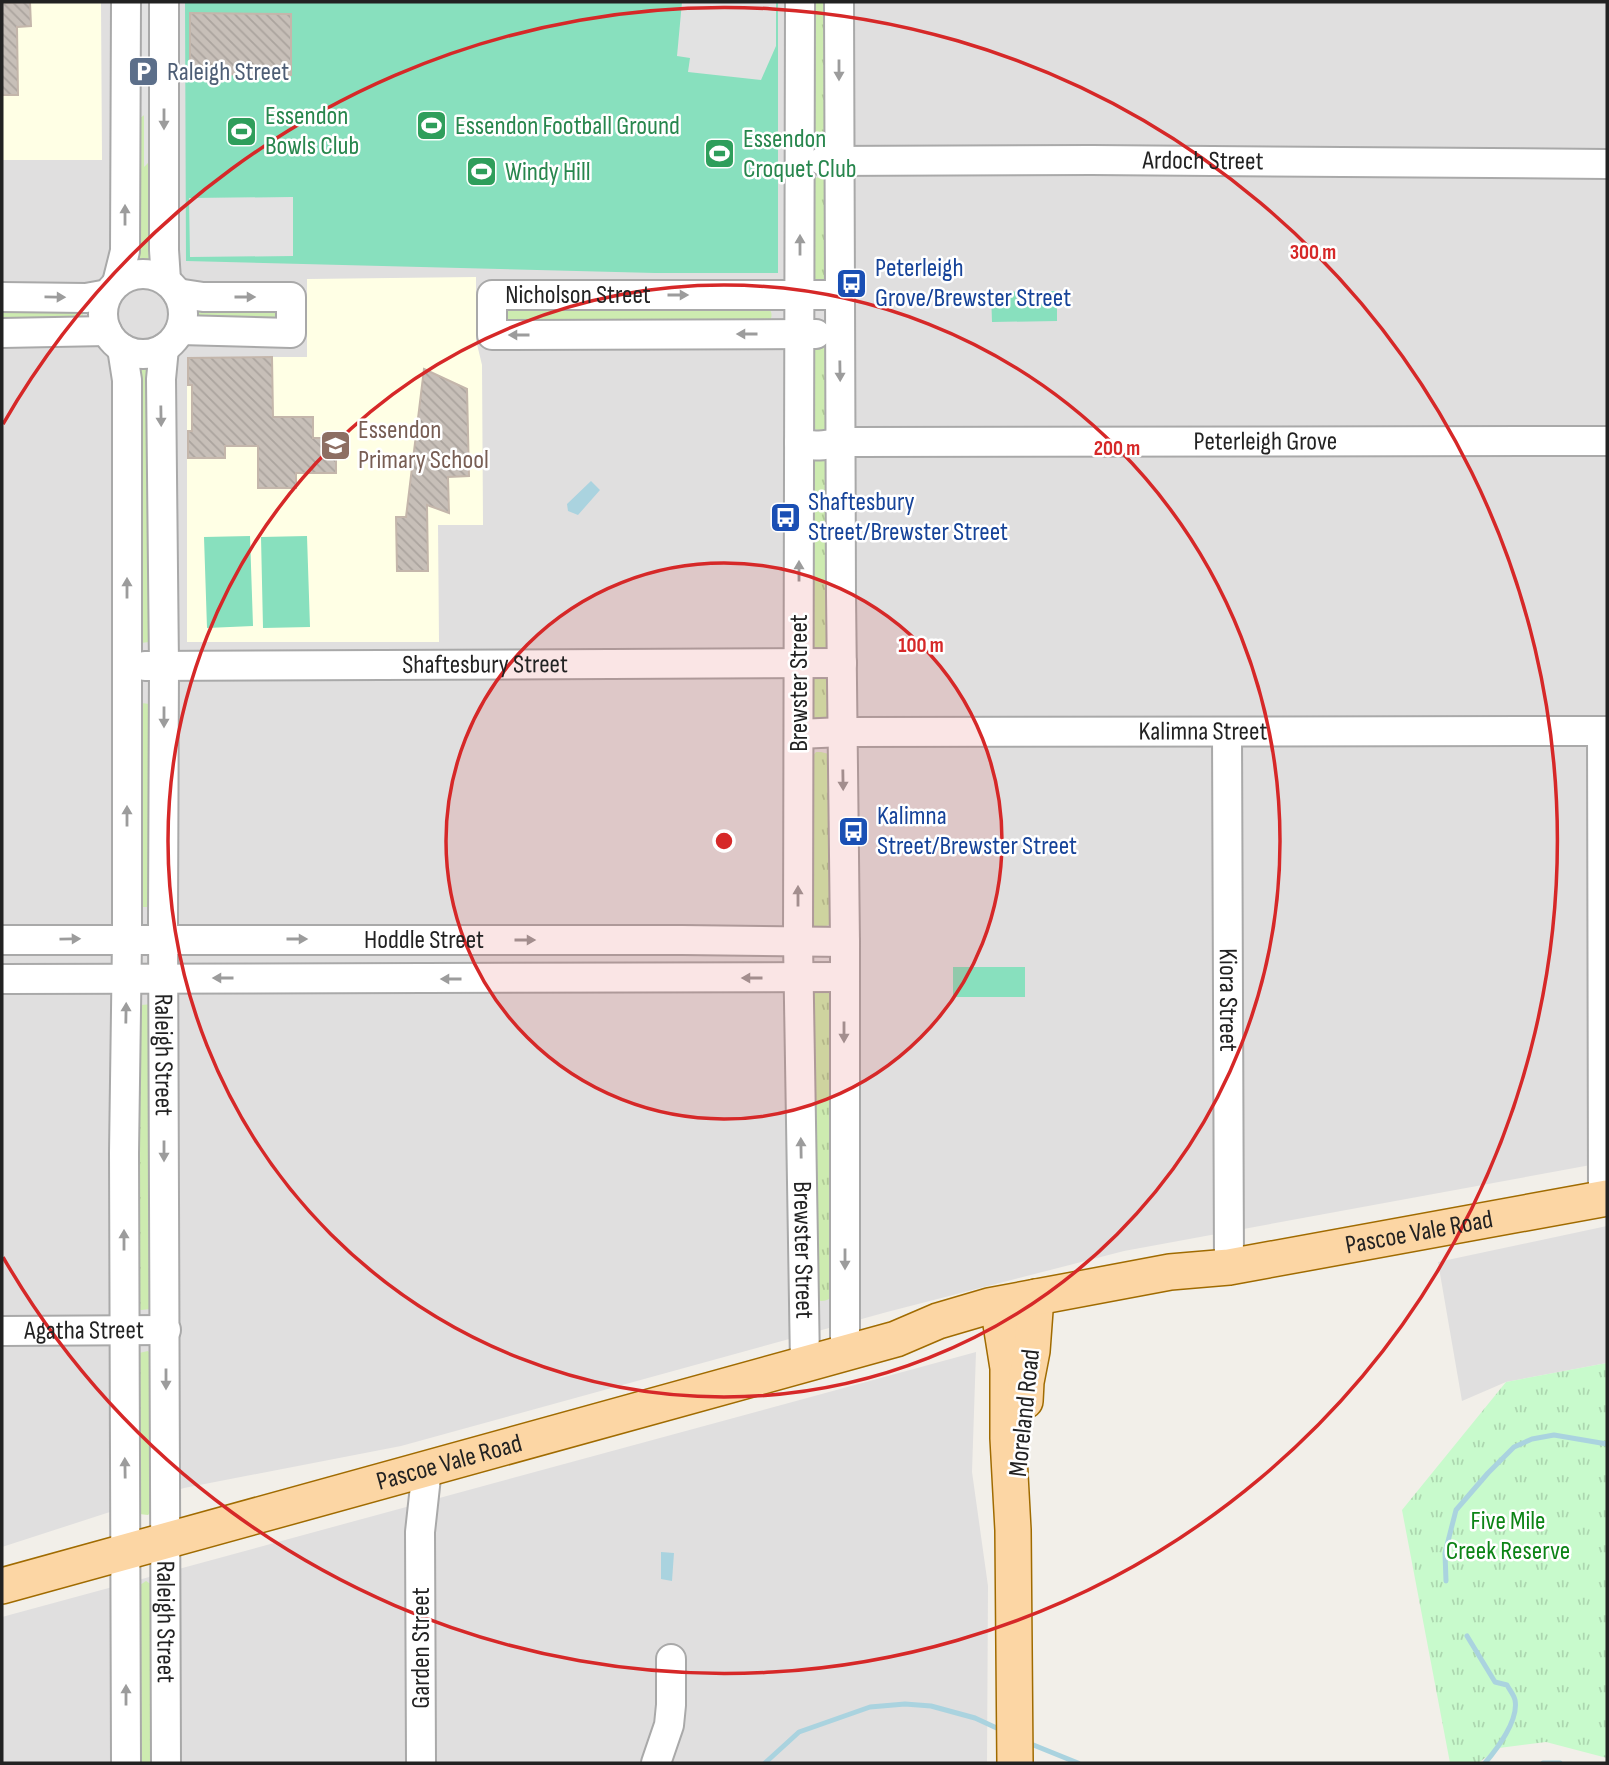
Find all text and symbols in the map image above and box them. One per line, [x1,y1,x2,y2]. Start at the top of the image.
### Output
parking icon: Raleigh Street [127,55,161,89]
place label: Raleigh Street [167,57,289,88]
one-way arrow [833,59,845,81]
place label: Essendon Bowls Club [265,101,359,162]
one-way arrow [158,108,170,130]
sports icon: Essendon Football Ground [415,109,449,143]
place label: Essendon Football Ground [455,111,680,142]
sports icon: Essendon Bowls Club [225,114,259,148]
place label: Essendon Croquet Club [743,124,857,185]
sports icon: Essendon Croquet Club [703,137,737,171]
street label: Ardoch Street [1141,145,1264,177]
sports icon: Windy Hill [465,155,499,189]
place label: Windy Hill [505,157,591,188]
one-way arrow [119,204,131,226]
one-way arrow [794,234,806,256]
text: 300 m [1290,240,1336,265]
place label: Peterleigh Grove/Brewster Street [875,253,1071,314]
bus stop icon: Peterleigh Grove/Brewster Street [835,266,869,300]
street label: Nicholson Street [505,280,651,311]
one-way arrow [667,289,689,301]
one-way arrow [234,291,256,303]
one-way arrow [44,292,66,303]
one-way arrow [736,328,758,340]
one-way arrow [508,329,530,341]
one-way arrow [834,360,846,382]
one-way arrow [155,405,167,427]
place label: Essendon Primary School [358,415,489,476]
street label: Peterleigh Grove [1193,426,1337,457]
school or university icon: Essendon Primary School [318,428,352,462]
text: 200 m [1094,436,1140,461]
place label: Shaftesbury Street/Brewster Street [808,487,1008,548]
bus stop icon: Shaftesbury Street/Brewster Street [768,500,802,534]
one-way arrow [793,559,805,581]
one-way arrow [121,577,133,599]
street label: Brewster Street [784,614,815,752]
text: 100 m [898,633,944,658]
street label: Shaftesbury Street [402,649,568,680]
one-way arrow [158,706,170,728]
street label: Kalimna Street [1139,716,1267,747]
one-way arrow [837,769,849,791]
place label: Kalimna Street/Brewster Street [877,801,1077,862]
one-way arrow [121,804,133,826]
bus stop icon: Kalimna Street/Brewster Street [837,814,871,848]
centre of rings [712,829,736,853]
one-way arrow [792,885,804,907]
street label: Hoddle Street [364,925,484,956]
one-way arrow [59,933,81,945]
one-way arrow [287,933,309,945]
one-way arrow [514,934,536,946]
street label: Kiora Street [1212,948,1244,1052]
one-way arrow [212,972,234,984]
one-way arrow [740,972,762,984]
one-way arrow [439,973,461,985]
street label: Raleigh Street [148,994,179,1116]
one-way arrow [120,1001,132,1023]
one-way arrow [838,1021,850,1043]
one-way arrow [796,1137,807,1159]
one-way arrow [158,1140,170,1162]
street label: Brewster Street [786,1181,820,1319]
street label: Pascoe Vale Road [1343,1204,1495,1261]
one-way arrow [119,1229,130,1251]
one-way arrow [839,1249,851,1271]
street label: Agatha Street [23,1315,144,1346]
street label: Moreland Road [1003,1348,1047,1478]
one-way arrow [160,1368,172,1390]
street label: Pascoe Vale Road [373,1428,525,1497]
one-way arrow [119,1456,131,1478]
park label: Five Mile Creek Reserve [1446,1506,1570,1567]
street label: Raleigh Street [150,1561,181,1683]
street label: Garden Street [406,1587,437,1709]
one-way arrow [120,1684,132,1706]

